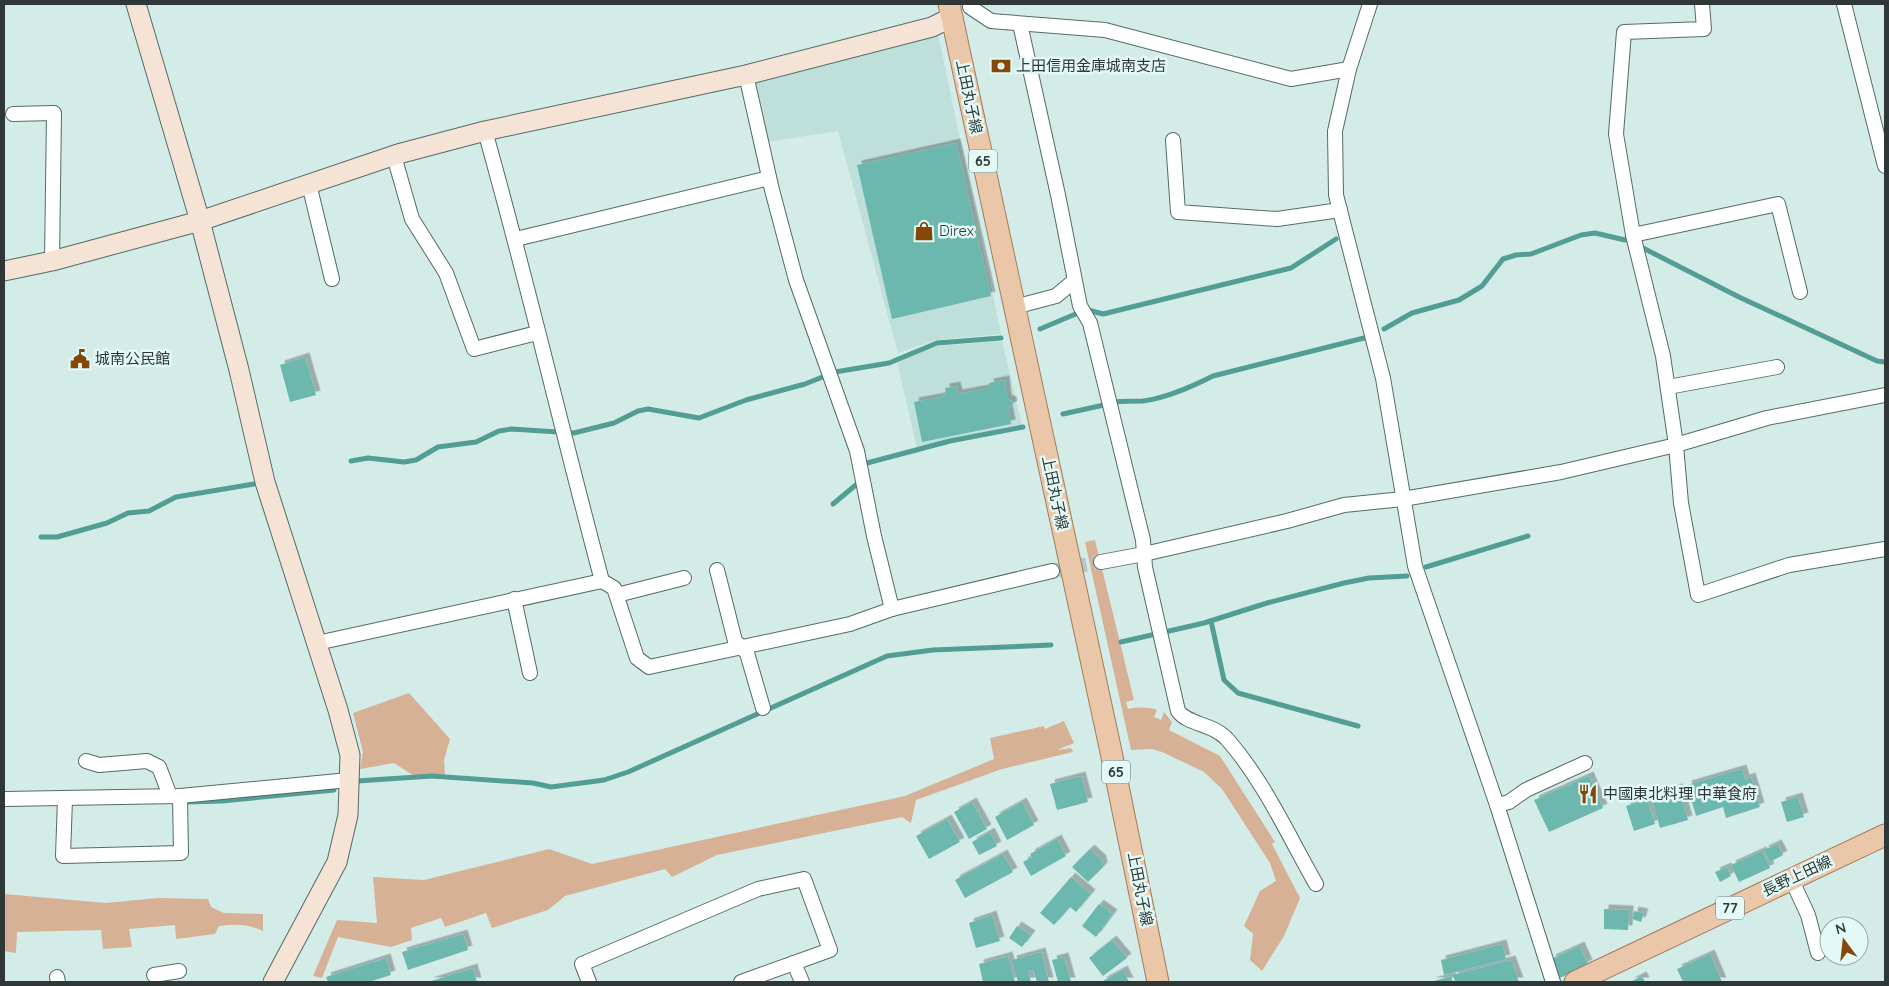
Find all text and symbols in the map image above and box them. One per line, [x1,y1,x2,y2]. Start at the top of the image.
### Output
bank icon: 上田信用金庫城南支店 [990,55,1012,77]
place label: 上田信用金庫城南支店 [1016,56,1166,75]
street label: 上田丸子線 [952,58,987,136]
road number: 65 [969,150,997,172]
shop icon: Direx [913,220,935,242]
place label: Direx [939,221,974,240]
public building icon: 城南公民館 [69,348,91,370]
place label: 城南公民館 [95,349,170,368]
street label: 上田丸子線 [1038,454,1073,532]
road number: 65 [1102,760,1130,784]
restaurant icon: 中國東北料理 中華食府 [1577,783,1599,805]
place label: 中國東北料理 中華食府 [1603,784,1757,803]
street label: 上田丸子線 [1124,850,1157,928]
street label: 長野上田線 [1759,851,1835,900]
road number: 77 [1716,896,1744,920]
north arrow [1819,916,1869,966]
text: N [1833,918,1848,938]

